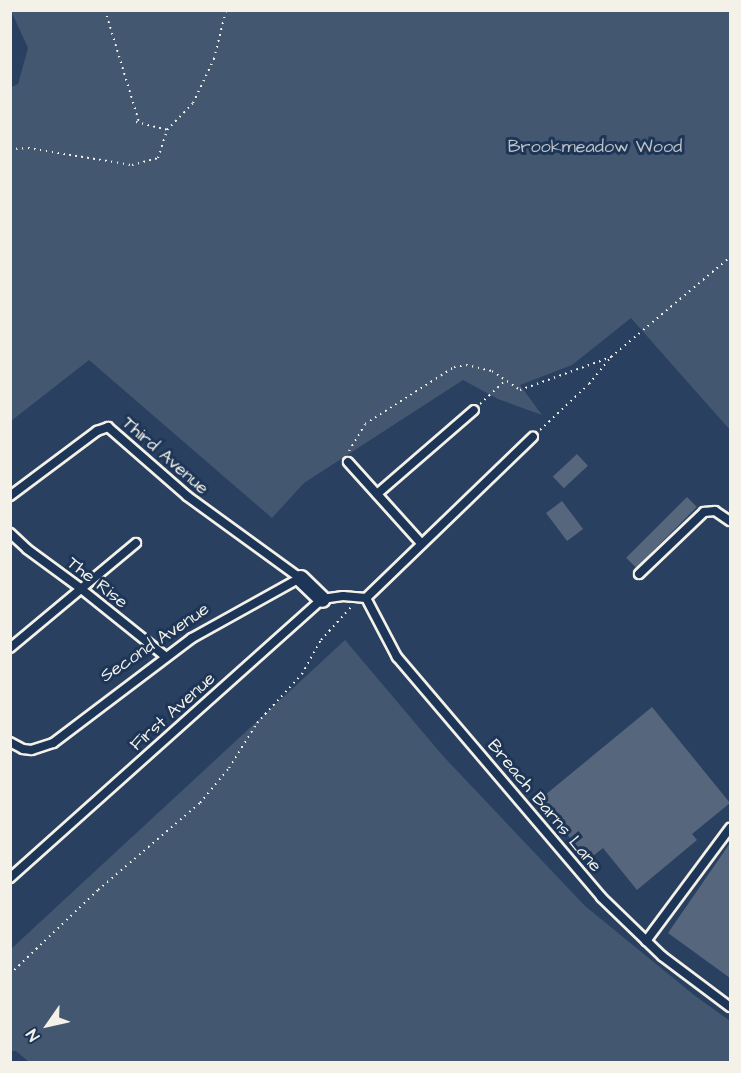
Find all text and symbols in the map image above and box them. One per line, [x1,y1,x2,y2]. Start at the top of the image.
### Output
park label: Brookmeadow Wood [508,136,682,158]
street label: Third Avenue [117,413,213,499]
street label: The Rise [62,553,132,613]
street label: Second Avenue [96,599,214,687]
street label: First Avenue [126,668,220,756]
street label: Breach Barns Lane [482,735,606,877]
north arrow [18,995,78,1055]
text: N [21,1025,45,1045]

